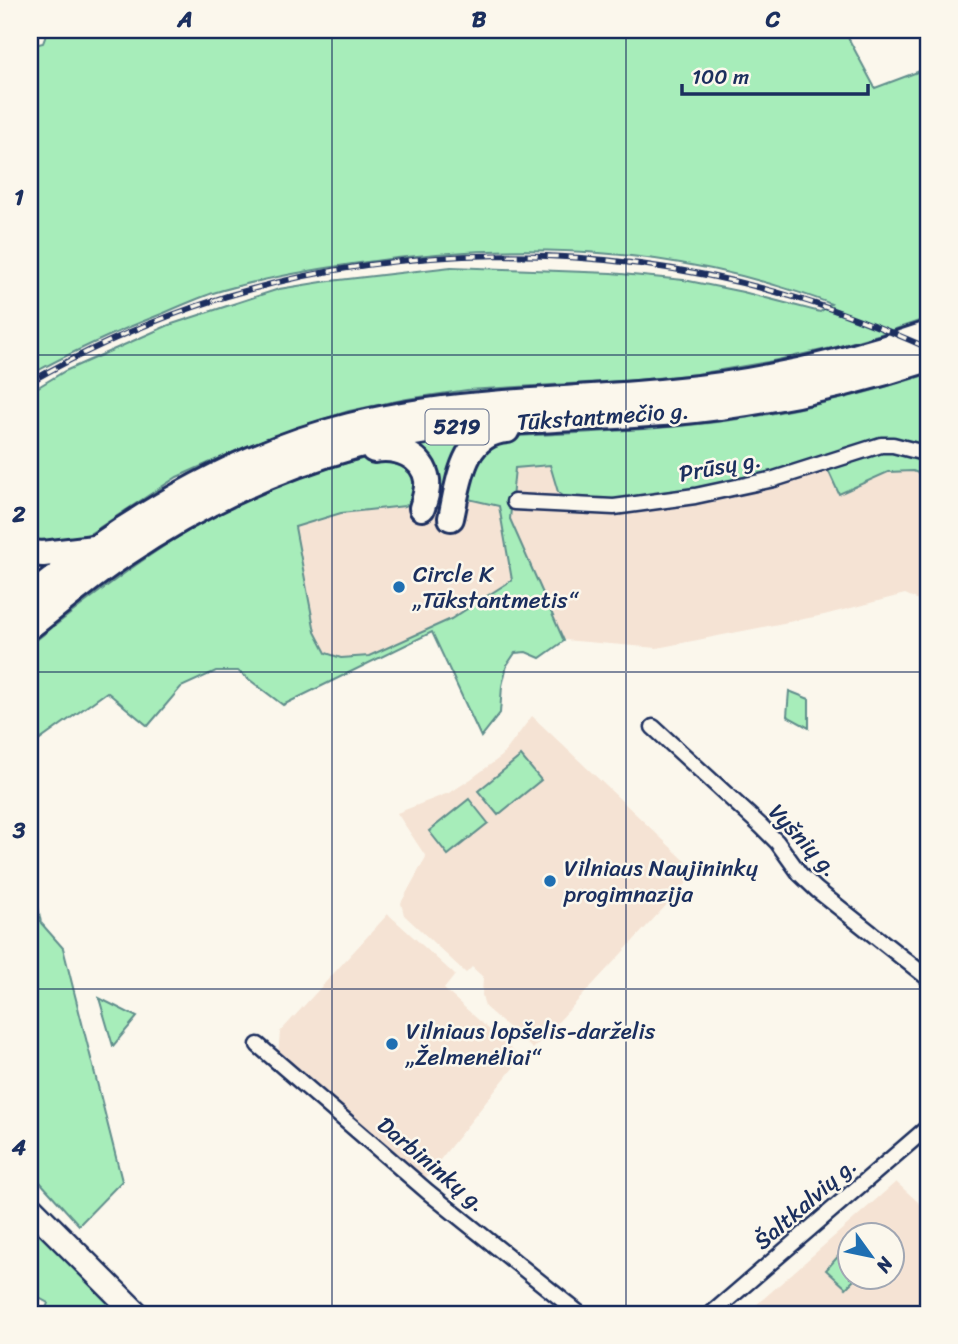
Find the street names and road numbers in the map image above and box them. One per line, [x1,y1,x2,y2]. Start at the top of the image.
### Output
street label: Tūkstantmečio g. [515,390,691,443]
road number: 5219 [426,410,489,444]
street label: Prūsų g. [675,438,765,495]
street label: Vyšnių g. [758,794,849,887]
street label: Darbininkų g. [367,1106,496,1223]
street label: Šaltkalvių g. [744,1146,867,1260]

